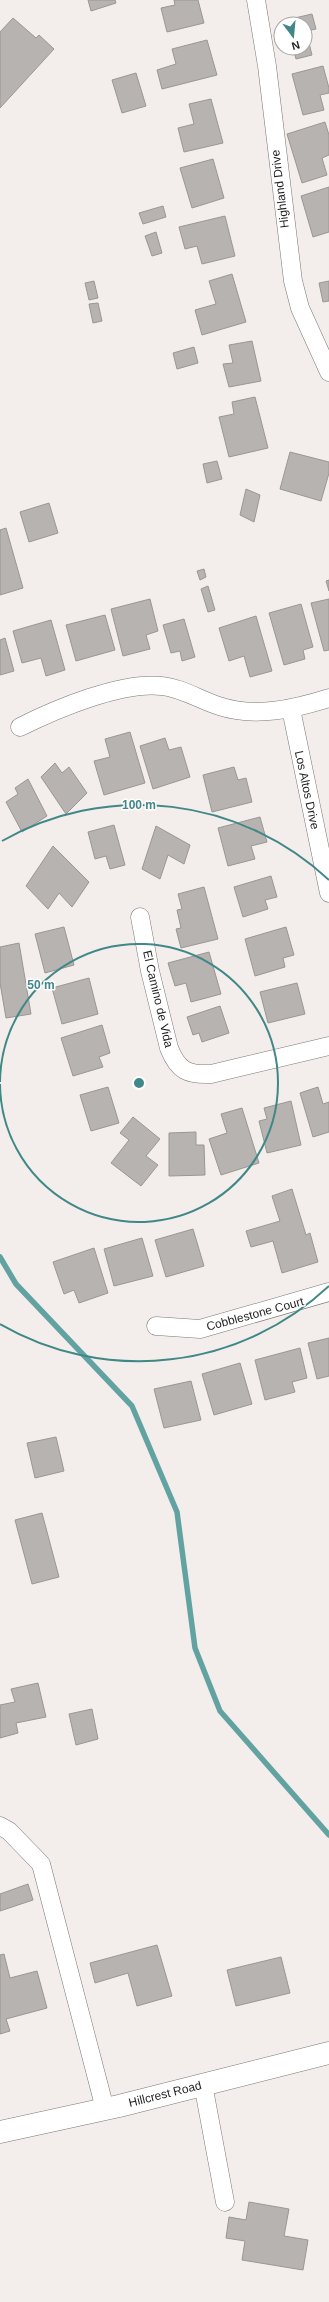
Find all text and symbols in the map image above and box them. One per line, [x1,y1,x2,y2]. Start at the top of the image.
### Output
north arrow [273,16,313,56]
text: N [290,39,301,52]
street label: Highland Drive [268,149,292,229]
street label: Los Altos Drive [292,749,322,831]
text: 100 m [122,798,156,812]
street label: El Camino de Vida [140,949,176,1049]
text: 50 m [27,978,55,992]
centre of rings [132,1076,146,1090]
street label: Cobblestone Court [205,1294,306,1334]
street label: Hillcrest Road [127,2078,203,2110]

